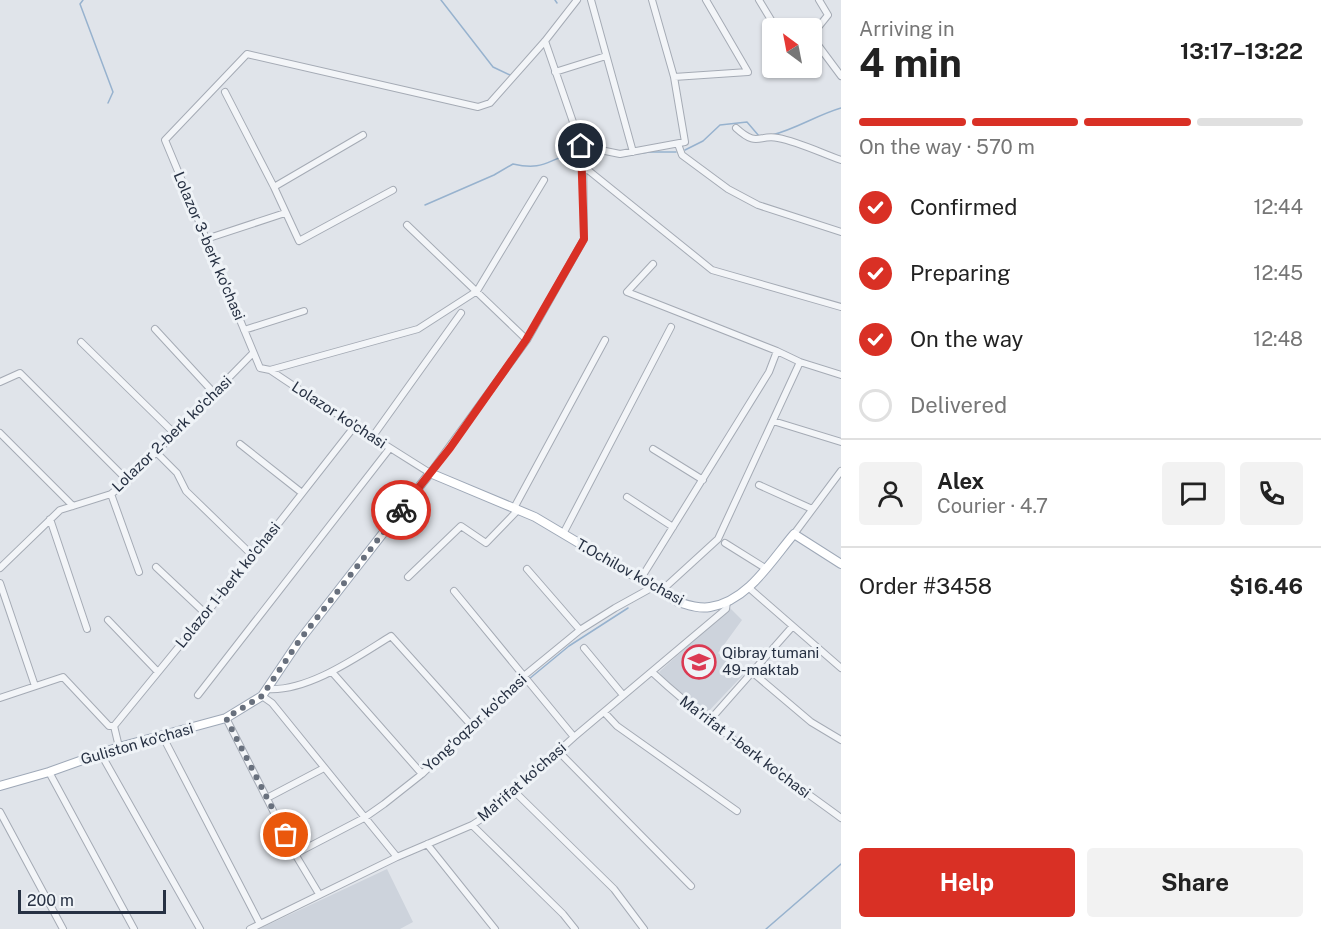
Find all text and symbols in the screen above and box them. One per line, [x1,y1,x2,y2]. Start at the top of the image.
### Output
text: Arriving in [859,17,954,41]
north arrow [762,18,822,78]
map controls [762,18,822,78]
text: 13:17–13:22 [1180,38,1303,64]
text: 4 min [859,40,962,86]
pin [555,120,606,171]
icon: home [564,129,597,162]
text: On the way · 570 m [859,135,1035,159]
street label: Lolazor 3-berk ko'chasi [170,169,248,323]
icon: check [859,191,892,224]
text: Confirmed [910,194,1017,220]
text: 12:44 [1253,195,1303,219]
icon: check [859,257,892,290]
text: Preparing [910,260,1011,286]
text: 12:45 [1253,261,1303,285]
icon: check [859,323,892,356]
text: On the way [910,326,1023,352]
text: 12:48 [1253,327,1303,351]
street label: Lolazor 2-berk ko'chasi [108,372,235,495]
street label: Lolazor ko'chasi [289,378,390,451]
text: Delivered [910,392,1007,418]
button: person [859,462,922,525]
button: chat [1162,462,1225,525]
button: phone [1240,462,1303,525]
text: Alex [937,468,984,494]
courier [371,480,431,540]
icon: bike [385,494,418,527]
text: Courier · 4.7 [937,494,1048,518]
street label: Lolazor 1-berk ko'chasi [172,519,283,651]
street label: T.Ochilov ko'chasi [574,535,687,608]
text: Order #3458 [859,573,992,599]
text: $16.46 [1229,573,1303,599]
school or university icon: Qibray tumani 49-maktab [681,644,717,680]
place label: Qibray tumani 49-maktab [722,644,819,678]
street label: Yong'oqzor ko'chasi [420,671,530,775]
street label: Ma’rifat 1-berk ko'chasi [677,692,814,801]
street label: Guliston ko'chasi [79,719,195,768]
street label: Ma'rifat ko'chasi [474,739,569,825]
pin [260,809,311,860]
icon: bag [269,818,302,851]
button: Help [859,848,1075,917]
button: Share [1087,848,1303,917]
scale bar [18,887,166,914]
text: 200 m [27,891,74,910]

